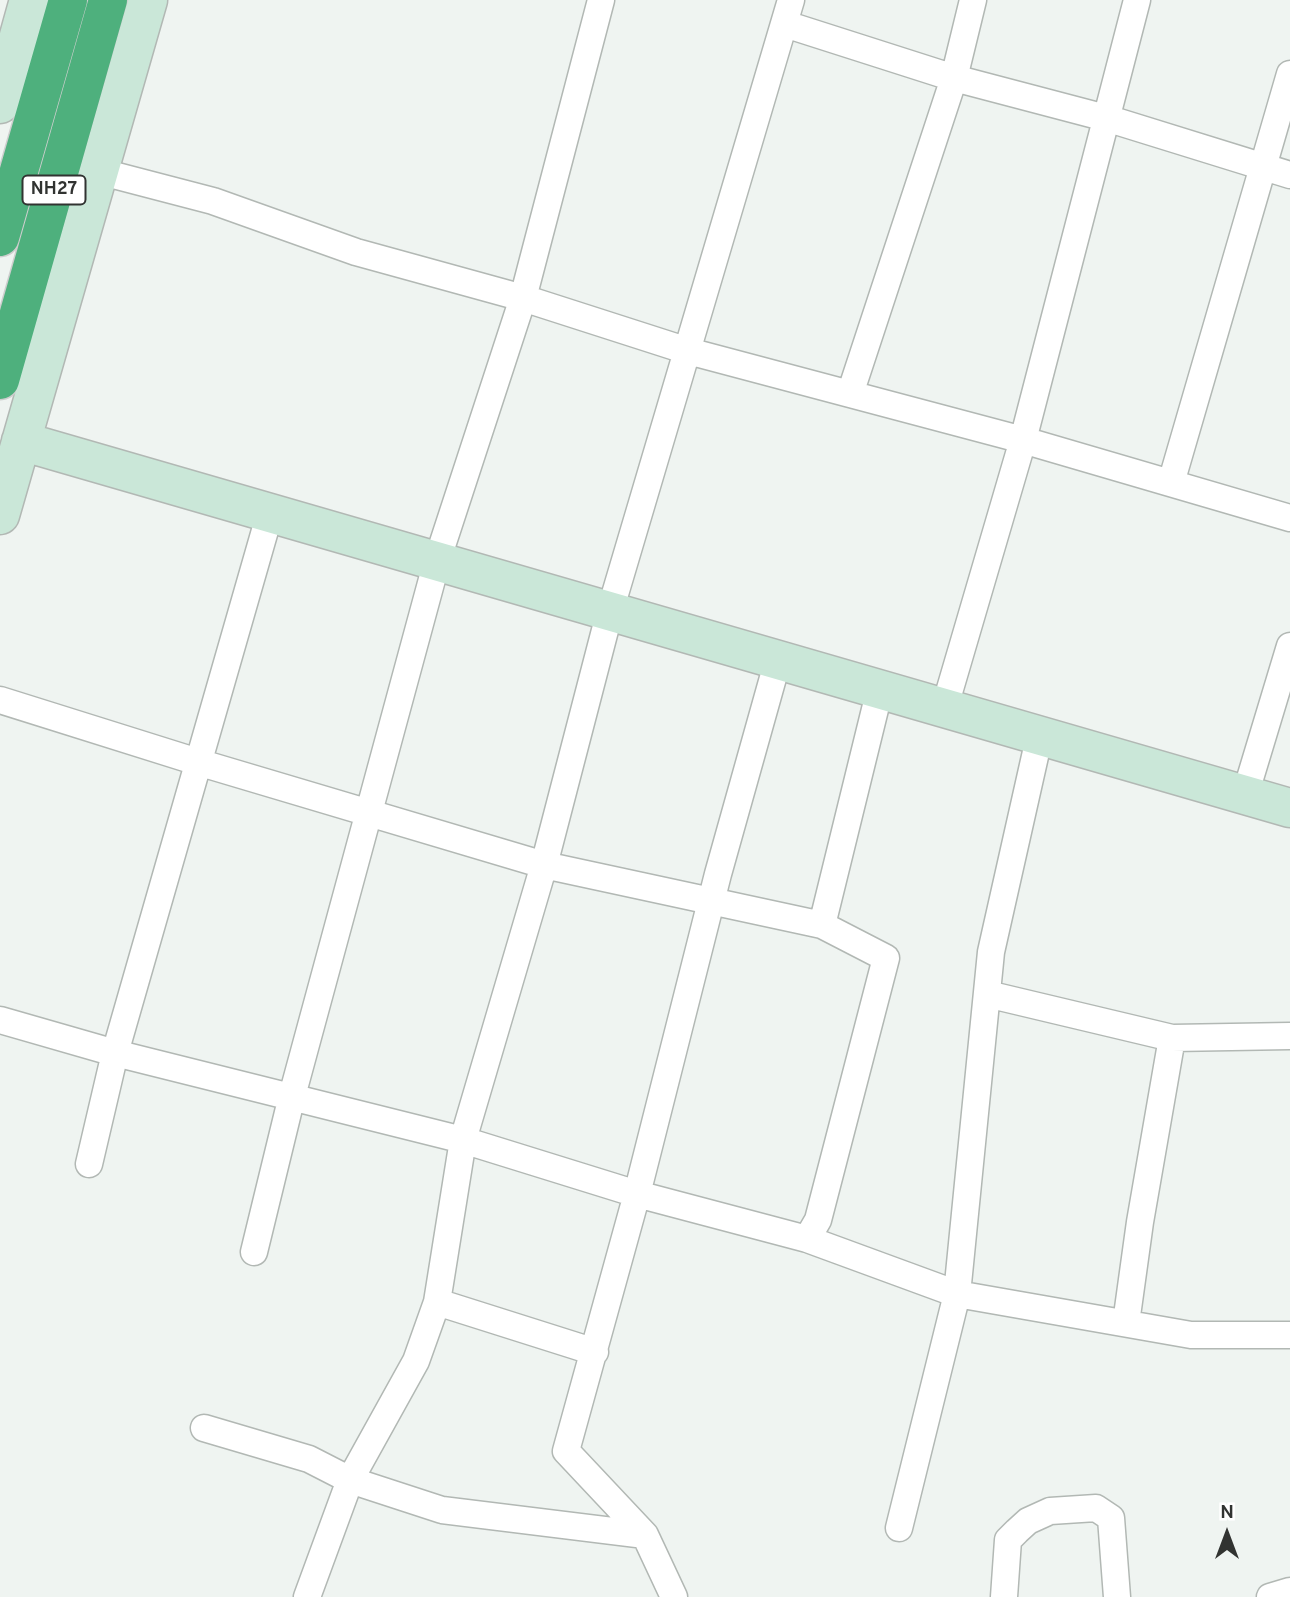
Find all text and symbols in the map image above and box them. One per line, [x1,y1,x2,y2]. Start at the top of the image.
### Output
road number: NH27 [22,176,86,204]
north arrow [1192,1499,1262,1569]
text: N [1220,1501,1234,1525]

